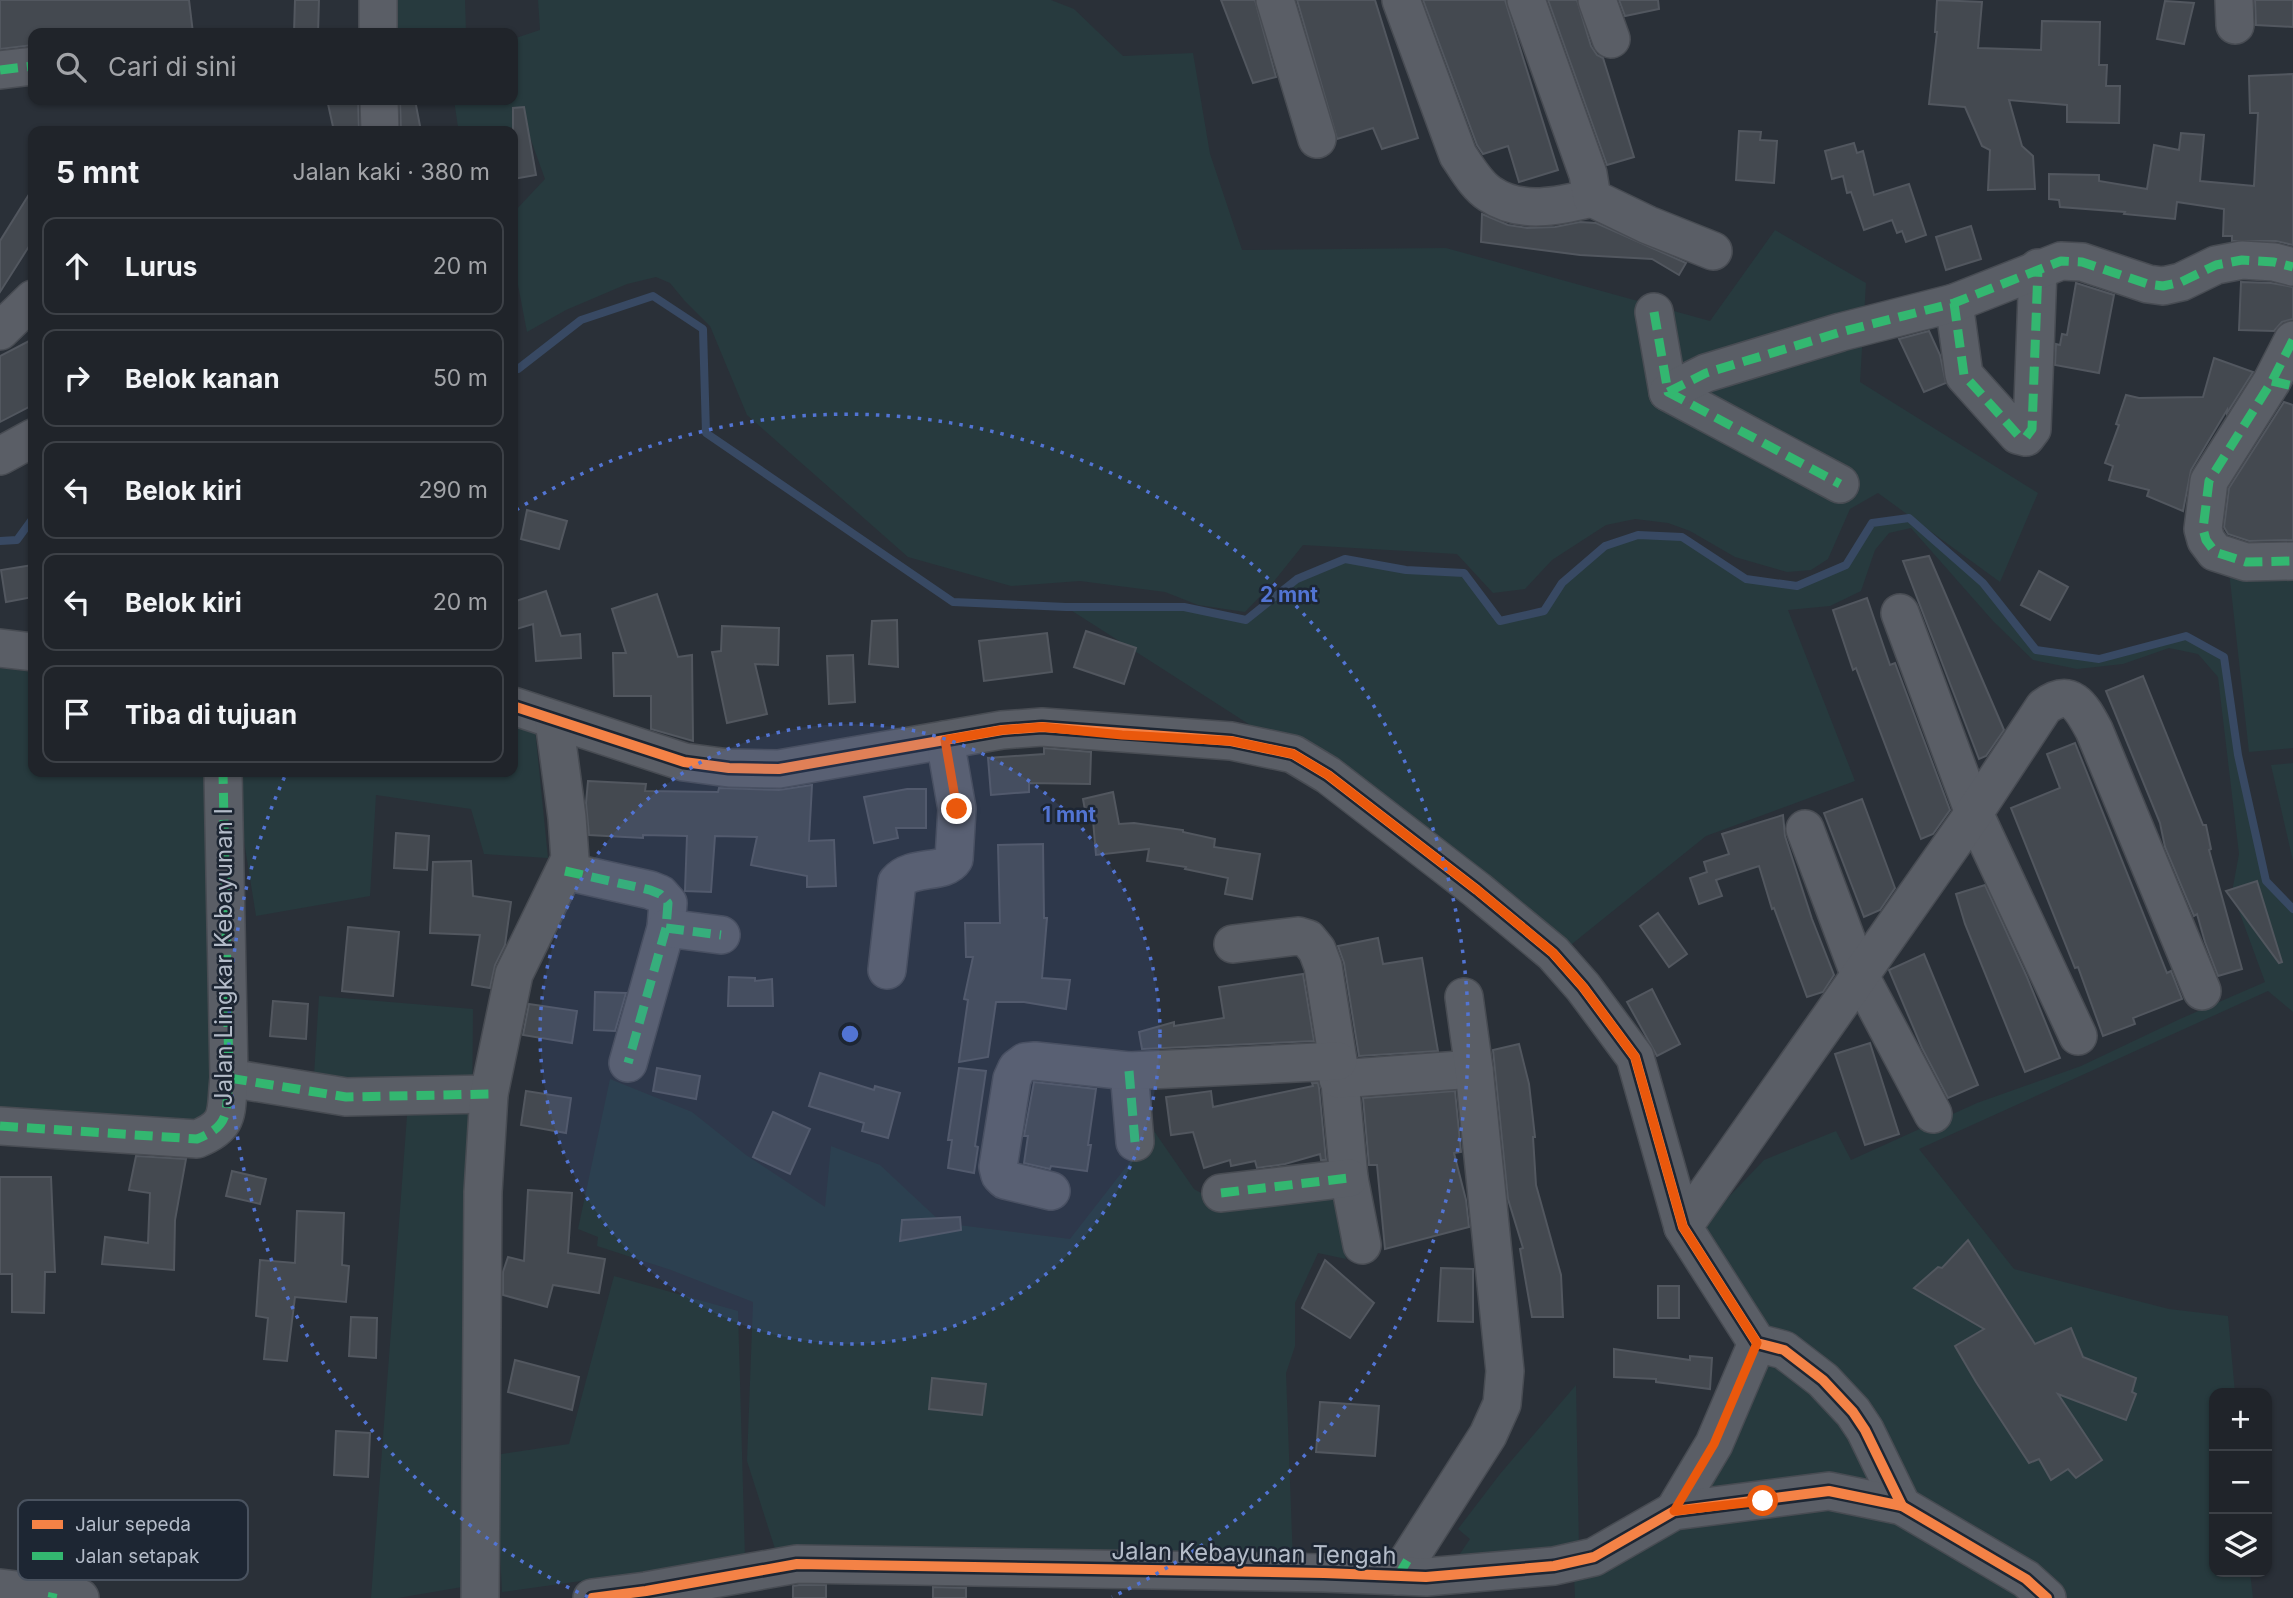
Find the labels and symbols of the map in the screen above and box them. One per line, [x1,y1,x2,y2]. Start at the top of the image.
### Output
text: 2 mnt [1260,582,1318,607]
route end [941,793,972,824]
text: 1 mnt [1042,802,1096,827]
street label: Jalan Lingkar Kebayunan I [209,808,238,1106]
centre of rings [838,1022,862,1046]
route start [1747,1485,1778,1516]
legend [18,1500,248,1580]
text: Jalur sepeda [75,1513,191,1536]
street label: Jalan Kebayunan Tengah [1111,1536,1397,1570]
text: Jalan setapak [75,1545,200,1568]

